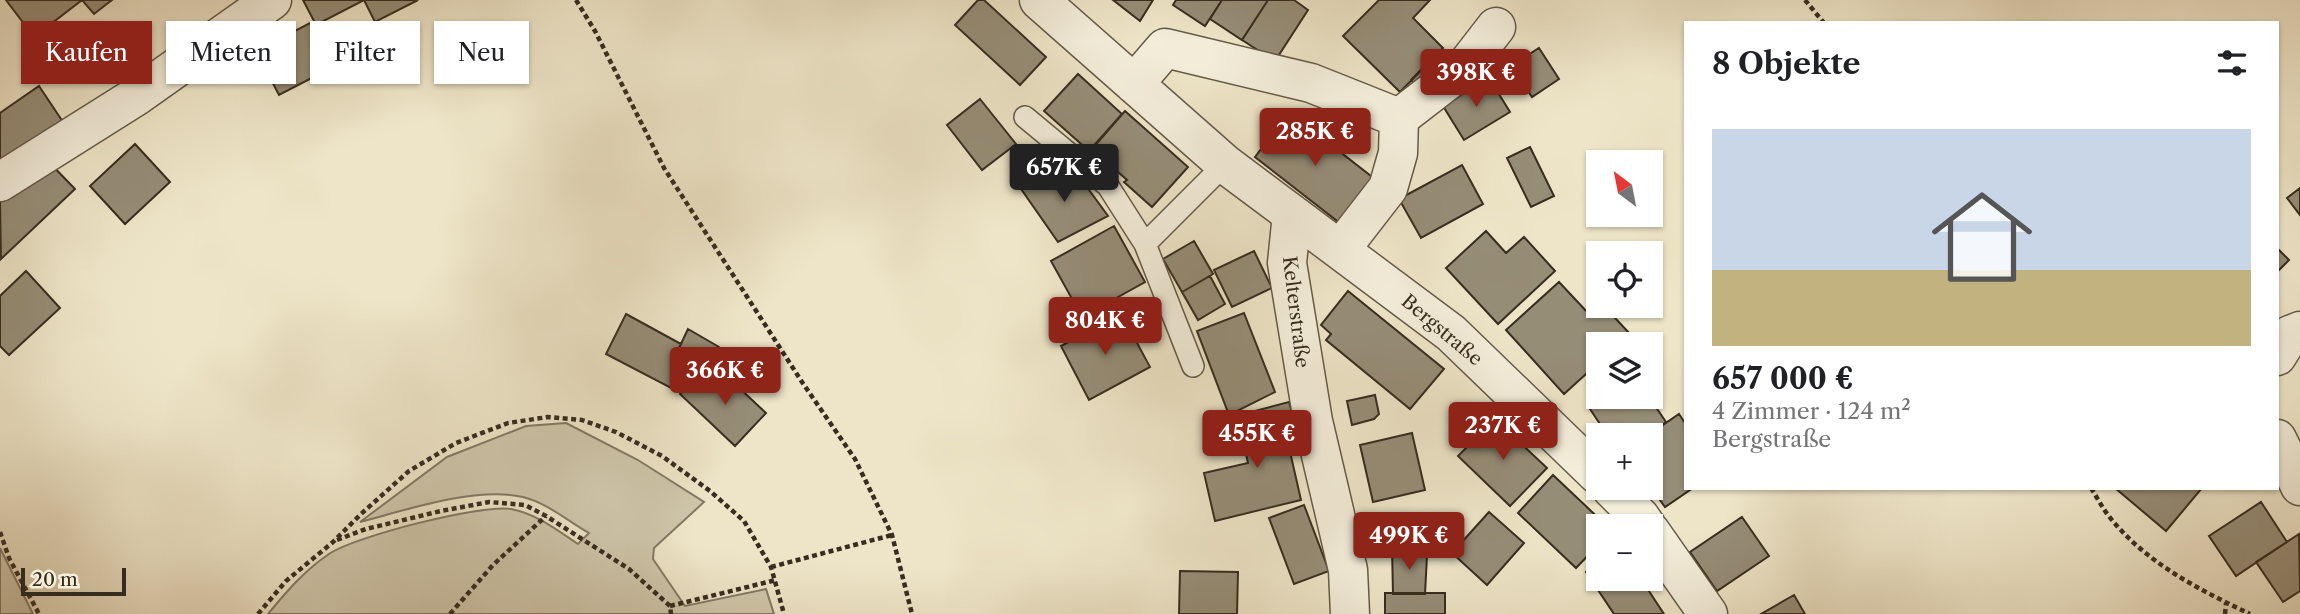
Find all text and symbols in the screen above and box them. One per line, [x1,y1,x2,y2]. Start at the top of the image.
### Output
chip: Kaufen [21,21,152,84]
chip: Mieten [166,21,296,84]
chip: Filter [310,21,420,84]
chip: Neu [434,21,529,84]
icon: filters [2213,44,2251,82]
text: 8 Objekte [1712,45,1860,82]
pin: 398K € [1419,50,1533,109]
text: 398K € [1436,58,1516,86]
pin: 285K € [1258,108,1372,168]
text: 285K € [1276,117,1354,145]
pin: 657K € [1007,144,1121,204]
north arrow [1586,150,1662,228]
map controls [1586,150,1663,591]
text: 657K € [1026,153,1102,181]
icon: home [1919,174,2045,300]
button: locate [1586,241,1663,318]
street label: Kelterstraße [1278,255,1314,369]
street label: Bergstraße [1397,290,1487,370]
pin: 804K € [1048,298,1162,357]
text: 804K € [1065,306,1145,334]
button: layers [1586,332,1663,409]
pin: 366K € [668,348,782,407]
text: 366K € [686,356,764,384]
text: 657 000 € [1712,360,1854,397]
text: 4 Zimmer · 124 m² [1712,397,1911,425]
pin: 237K € [1446,402,1560,462]
pin: 455K € [1200,410,1314,470]
text: 237K € [1465,411,1541,439]
text: 455K € [1218,419,1296,447]
button: + [1586,423,1663,500]
text: Bergstraße [1712,425,1831,453]
pin: 499K € [1352,512,1466,572]
button: − [1586,514,1663,591]
text: 499K € [1369,521,1449,549]
scale bar [21,565,126,597]
text: 20 m [32,568,78,591]

